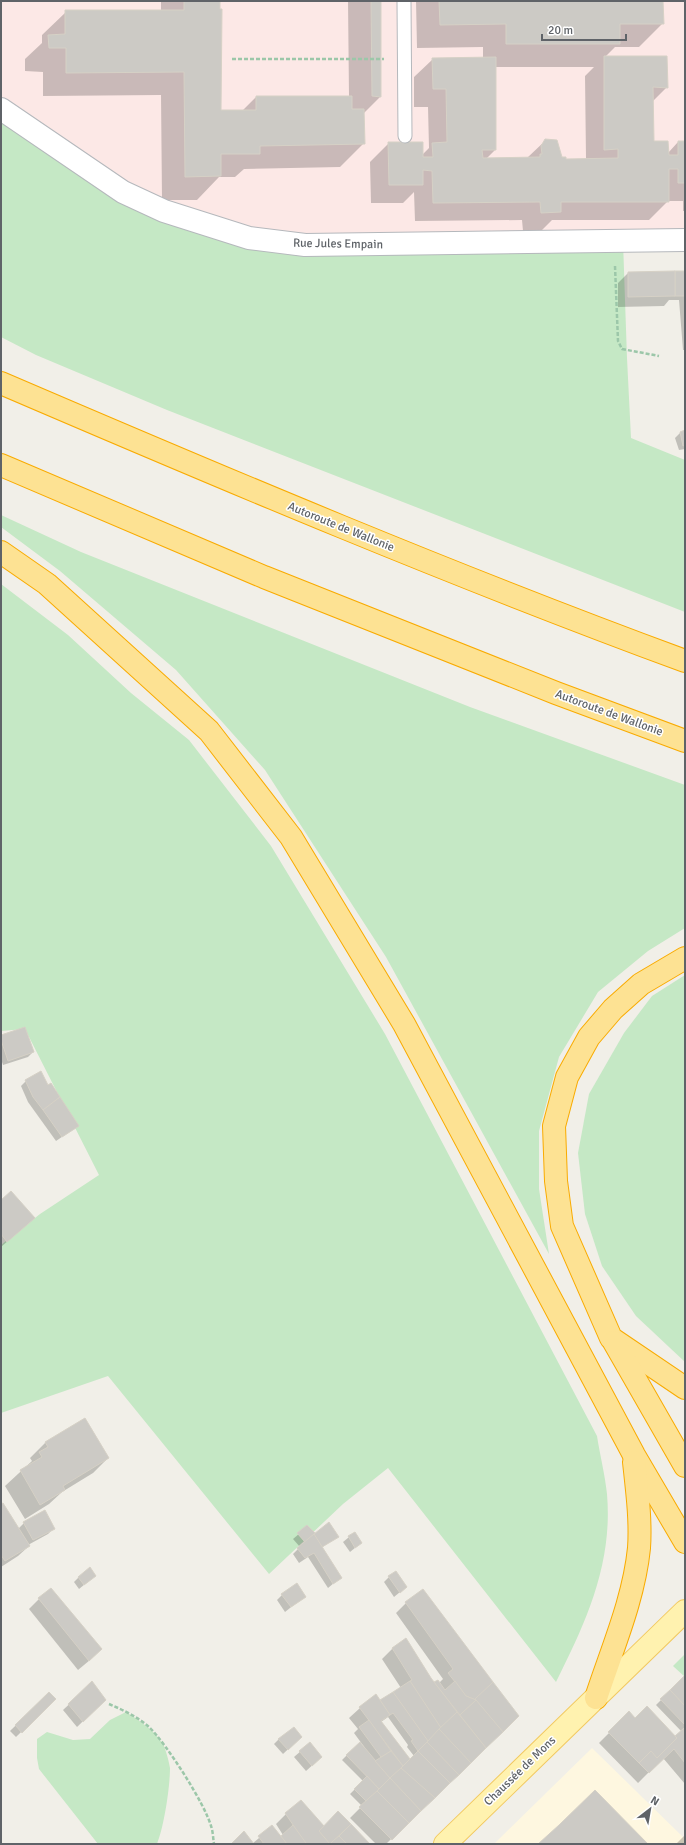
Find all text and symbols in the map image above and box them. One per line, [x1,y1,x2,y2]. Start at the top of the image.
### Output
scale bar [542,16,626,42]
text: 20 m [548,23,573,38]
street label: Rue Jules Empain [293,236,383,252]
street label: Autoroute de Wallonie [286,499,396,555]
street label: Autoroute de Wallonie [553,687,665,739]
street label: Chaussée de Mons [481,1733,559,1809]
north arrow [630,1789,670,1829]
text: N [648,1793,662,1808]

